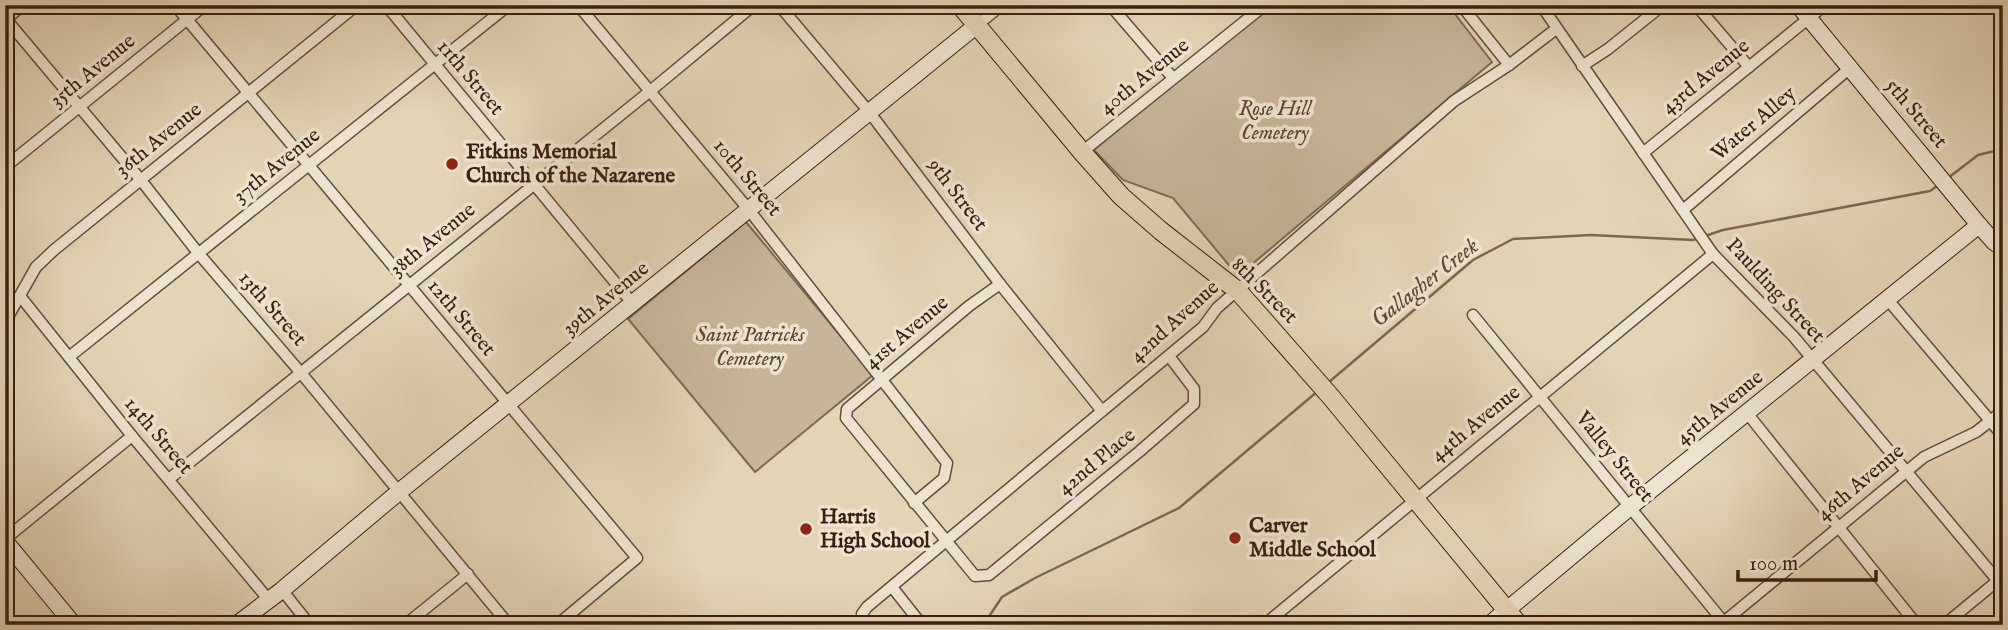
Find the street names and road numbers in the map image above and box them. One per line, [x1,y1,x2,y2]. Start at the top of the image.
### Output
street label: 35th Avenue [45,28,142,114]
street label: 40th Avenue [1095,32,1196,121]
street label: 43rd Avenue [1656,33,1756,121]
street label: 11th Street [430,35,510,121]
street label: 5th Street [1879,74,1953,154]
street label: Water Alley [1706,80,1802,167]
street label: 36th Avenue [110,97,208,183]
street label: 37th Avenue [228,122,326,209]
street label: 10th Street [707,134,787,222]
street label: 9th Street [920,152,993,237]
street label: 38th Avenue [384,197,482,283]
street label: Paulding Street [1720,233,1830,349]
street label: 8th Street [1225,252,1303,330]
street label: 39th Avenue [557,256,655,342]
street label: 13th Street [232,266,312,352]
street label: 12th Street [421,274,501,362]
street label: 42nd Avenue [1125,274,1226,369]
street label: 41st Avenue [859,290,955,376]
street label: 45th Avenue [1671,364,1770,452]
street label: 44th Avenue [1426,379,1527,468]
street label: 14th Street [118,392,198,480]
street label: Valley Street [1568,405,1659,508]
street label: 42nd Place [1052,422,1142,502]
street label: 46th Avenue [1812,438,1911,528]

